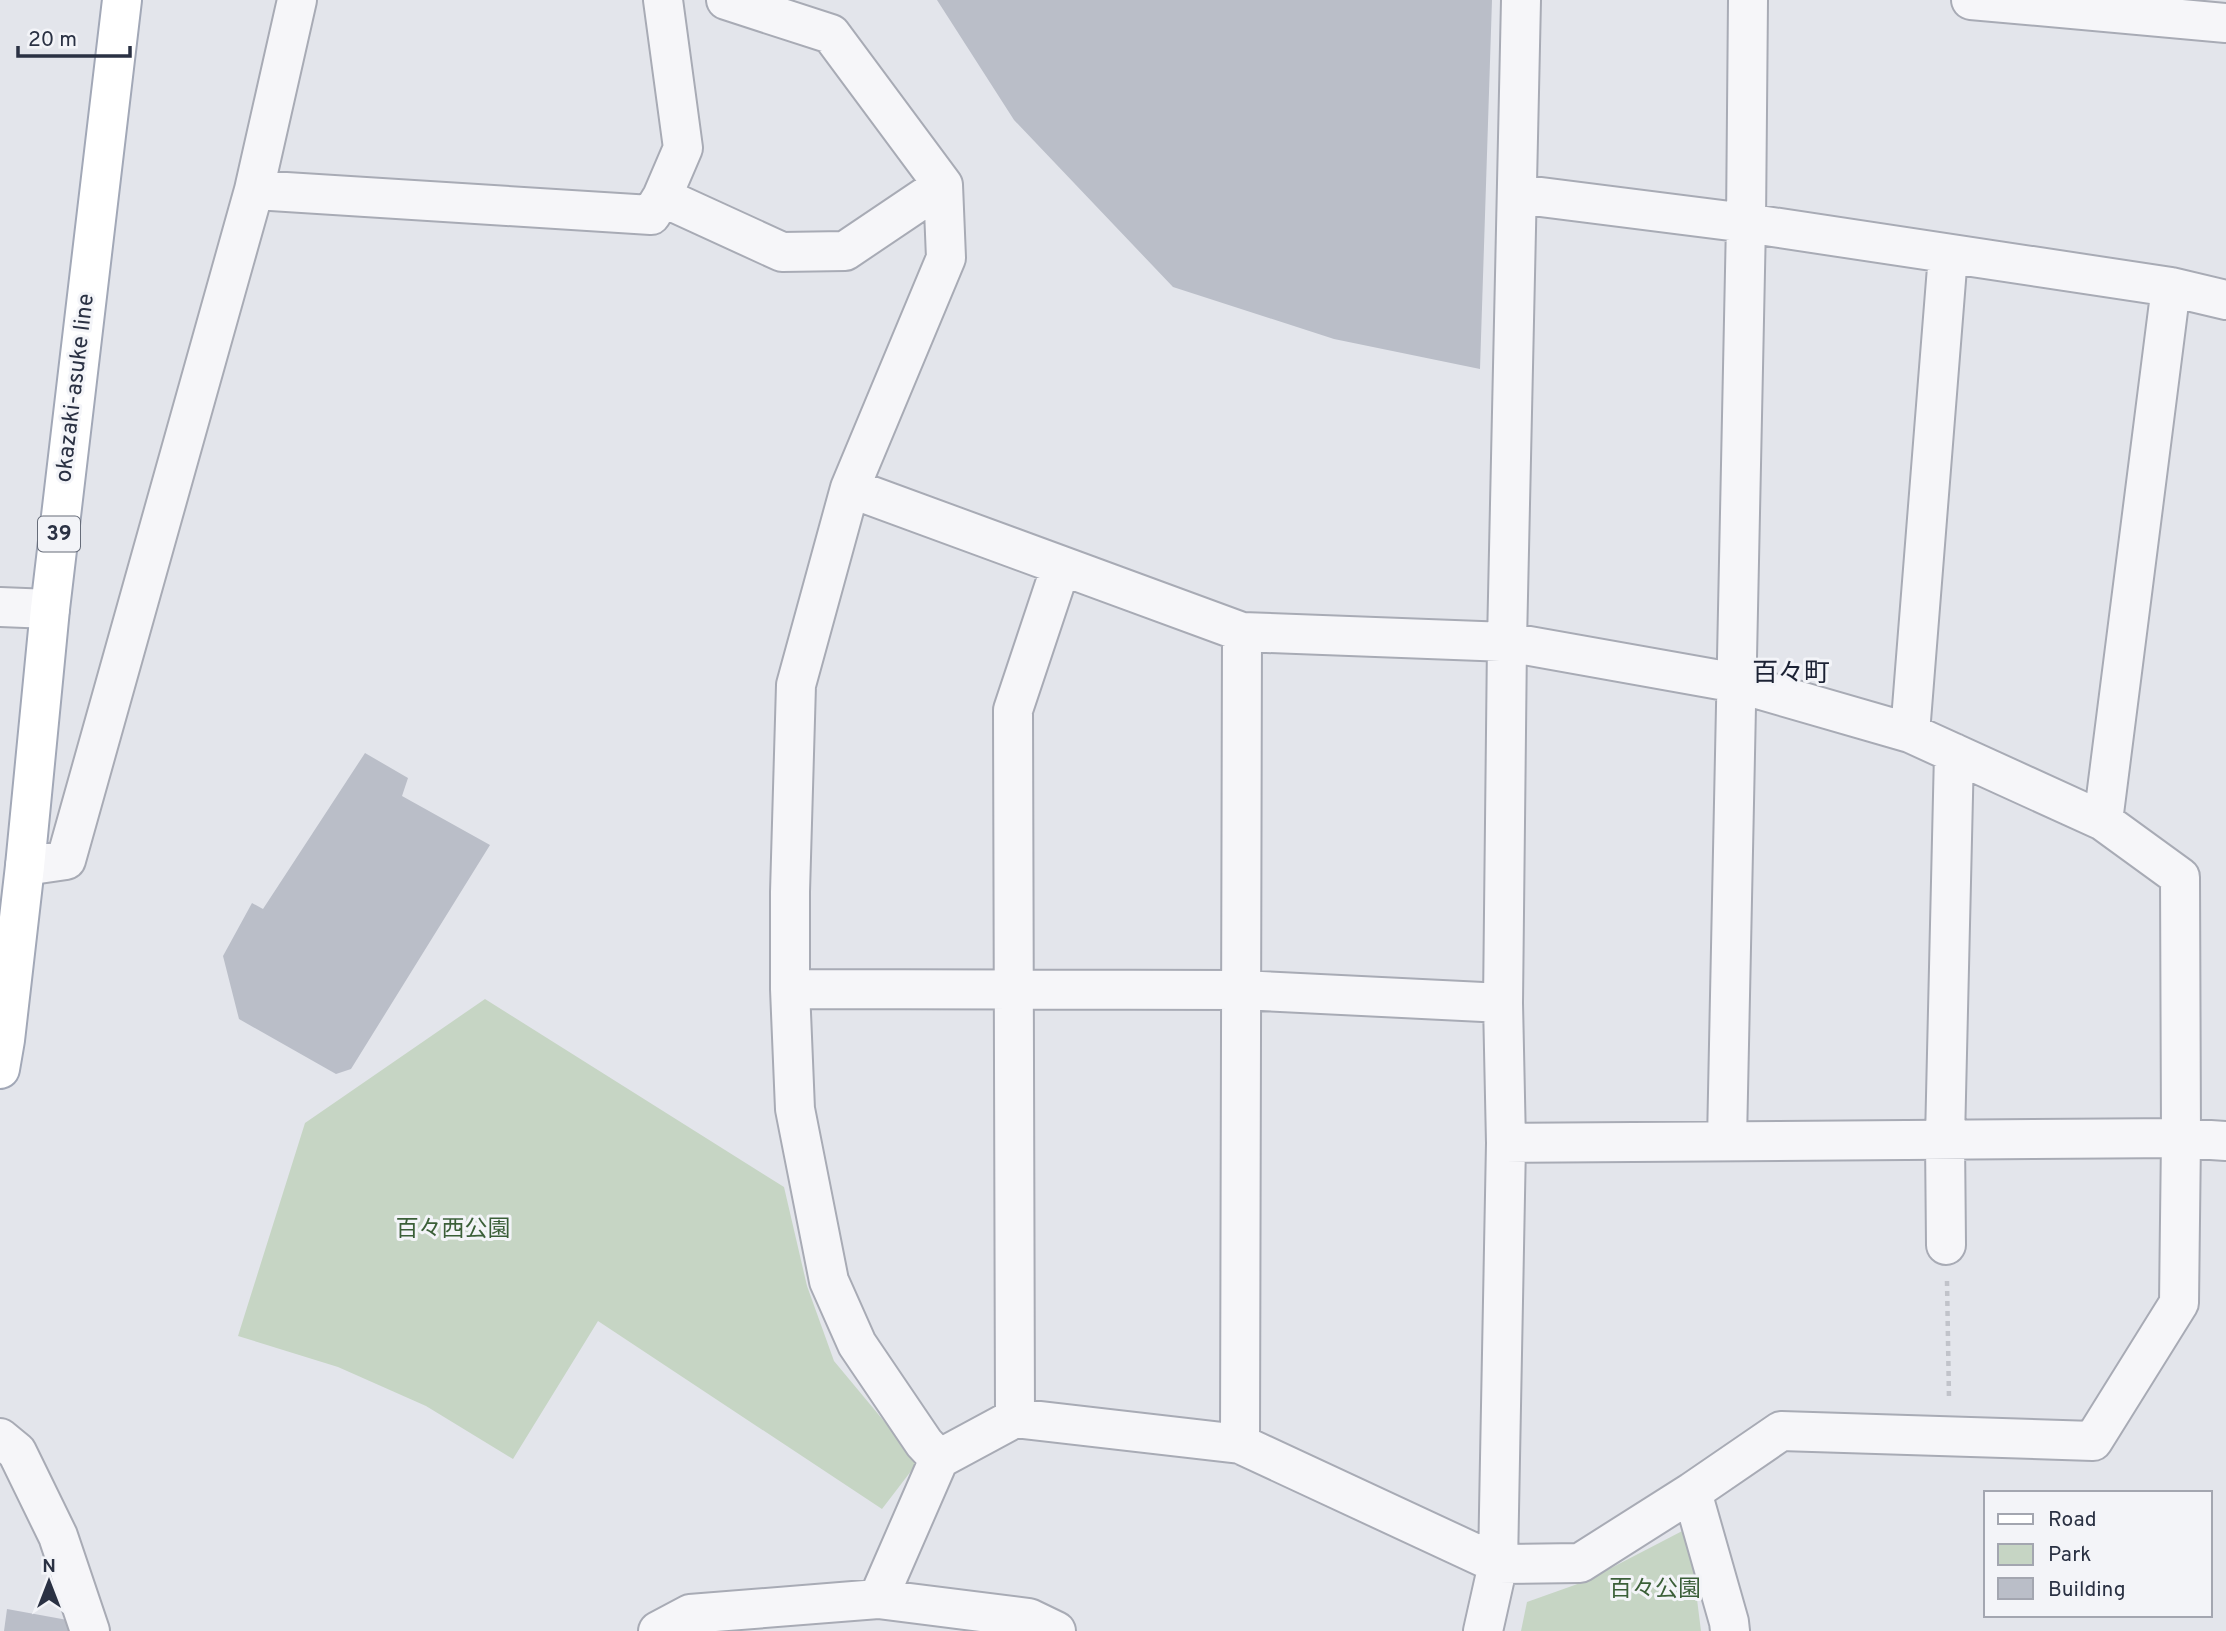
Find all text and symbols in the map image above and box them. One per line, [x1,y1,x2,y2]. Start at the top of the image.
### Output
scale bar [18,14,130,58]
text: 20 m [28,27,77,54]
street label: okazaki-asuke line [50,292,102,484]
road number: 39 [38,516,80,552]
district label: 百々町 [1752,658,1830,691]
park label: 百々西公園 [396,1216,511,1245]
legend [1984,1491,2212,1617]
text: Road [2048,1507,2097,1534]
text: Park [2048,1542,2091,1569]
north arrow [14,1547,84,1617]
text: N [42,1555,56,1579]
park label: 百々公園 [1609,1576,1701,1605]
text: Building [2048,1577,2126,1604]

